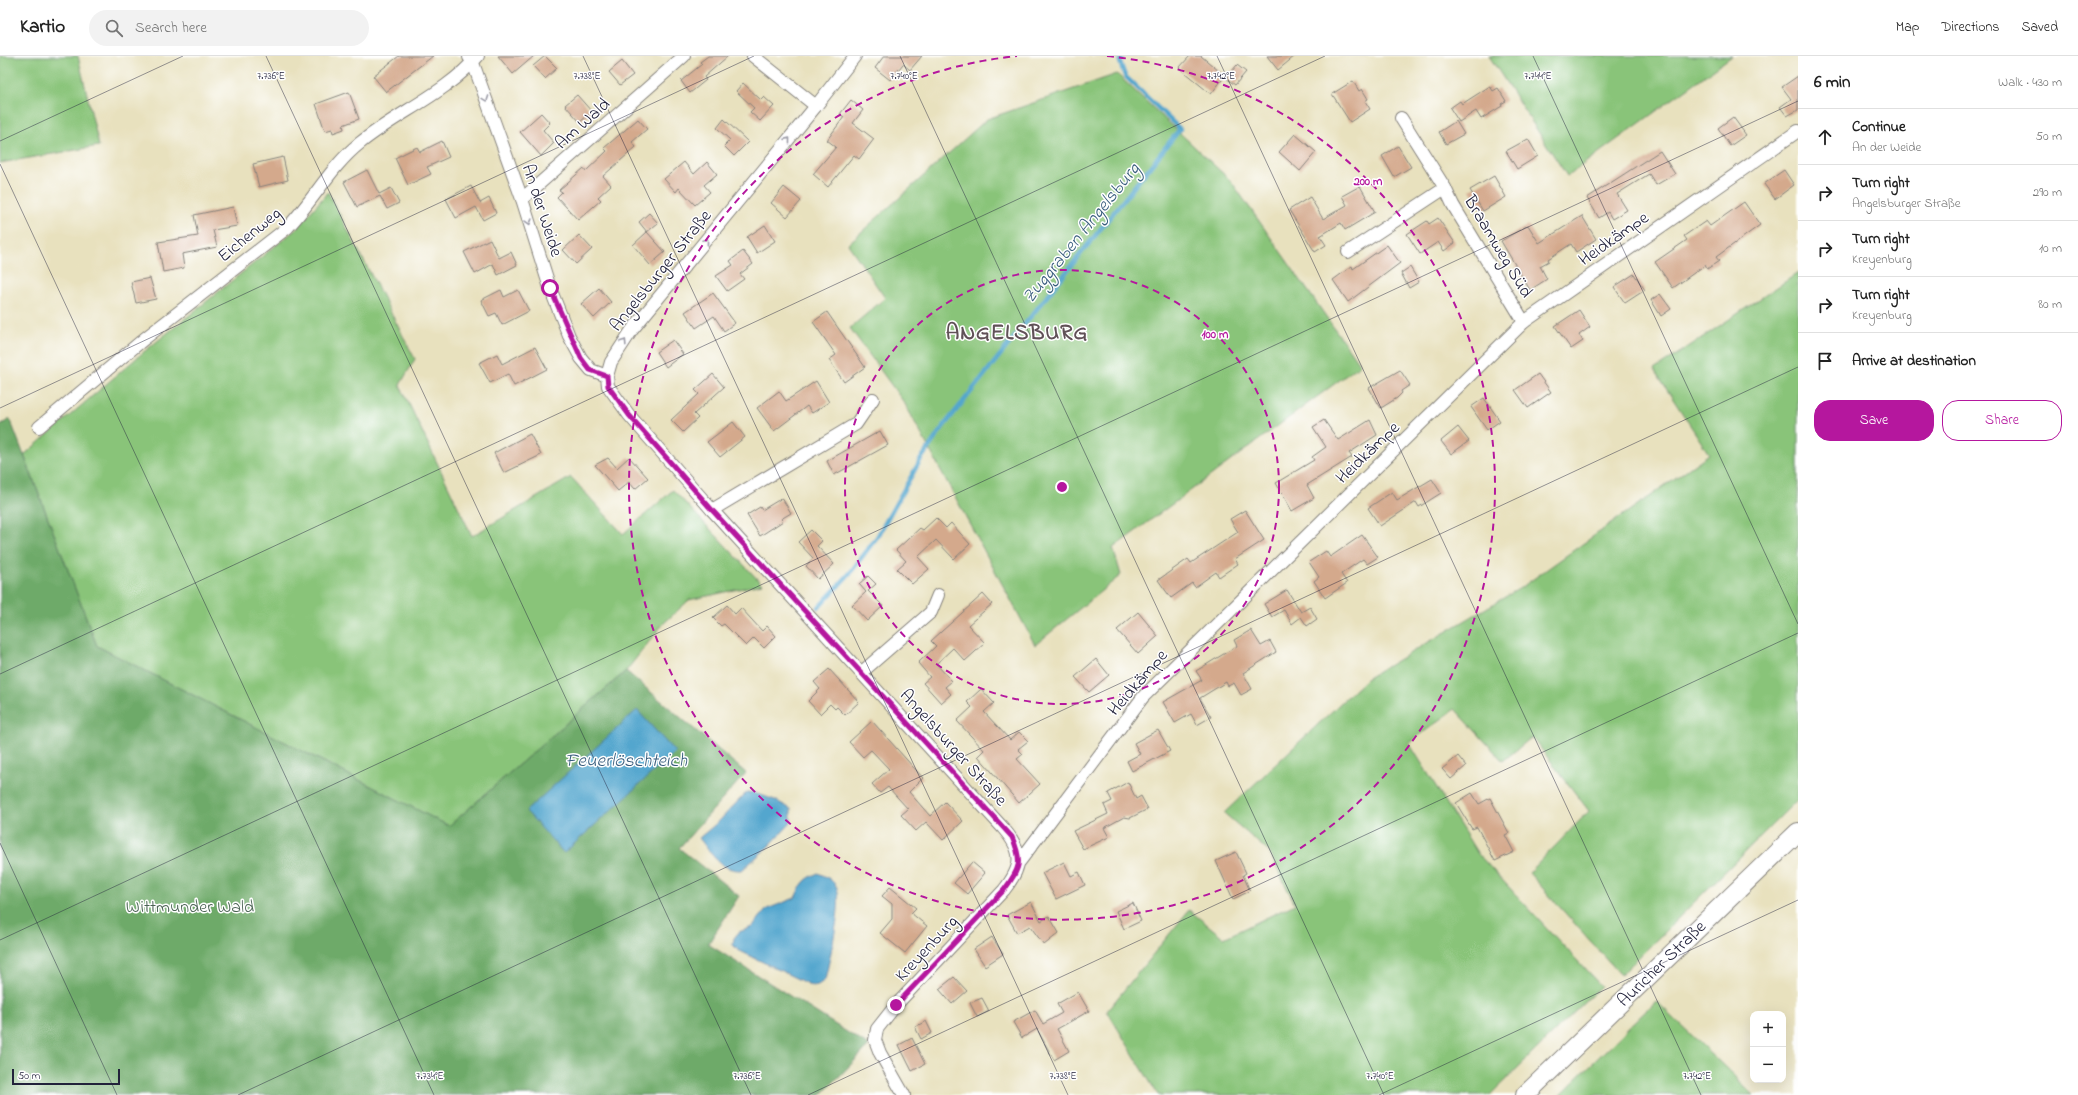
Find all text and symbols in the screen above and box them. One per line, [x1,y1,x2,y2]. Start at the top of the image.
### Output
search box [89,10,369,46]
text: Kartio [20,14,65,41]
icon: search [103,17,125,39]
text: Search here [135,17,207,39]
text: Map [1896,17,1919,38]
text: Directions [1941,17,1999,38]
text: Saved [2021,17,2058,38]
text: 7.736°E [257,69,285,84]
text: 7.738°E [574,69,600,84]
text: 7.740°E [890,69,918,84]
text: 7.742°E [1207,69,1235,84]
text: 7.744°E [1524,69,1552,84]
text: 6 min [1814,70,1850,95]
text: Walk · 430 m [1998,73,2062,92]
street label: Am Wald [550,93,617,156]
one-way arrow [481,96,490,103]
text: Continue [1852,116,1906,138]
icon: ahead [1814,126,1836,148]
text: 50 m [2036,127,2062,146]
one-way arrow [784,138,791,145]
text: An der Weide [1852,138,1921,157]
water label: Zuggraben Angelsburg [1017,157,1148,310]
street label: An der Weide [514,161,569,261]
text: Turn right [1852,172,1910,194]
text: 200 m [1353,173,1383,191]
icon: right [1814,182,1836,204]
text: 290 m [2033,183,2062,202]
street label: Braamweg Süd [1455,190,1538,304]
text: Angelsburger Straße [1852,194,1961,213]
street label: Eichenweg [213,202,288,270]
street label: Angelsburger Straße [604,204,720,338]
street label: Heidkämpe [1574,205,1655,273]
one-way arrow [524,219,532,225]
text: Turn right [1852,228,1910,250]
one-way arrow [701,238,708,245]
icon: right [1814,238,1836,260]
text: 10 m [2039,239,2062,258]
text: Kreyenburg [1852,250,1912,269]
route start [541,279,559,297]
text: Turn right [1852,284,1910,306]
icon: right [1814,294,1836,316]
text: 80 m [2038,295,2062,314]
text: Kreyenburg [1852,306,1912,325]
district label: ANGELSBURG [946,318,1088,350]
text: 100 m [1202,326,1229,344]
one-way arrow [619,339,627,346]
icon: arrive [1814,350,1836,372]
text: Arrive at destination [1852,350,1976,372]
button: Save [1814,400,1934,441]
button: Share [1942,400,2062,441]
street label: Heidkämpe [1330,415,1407,491]
centre of rings [1055,480,1069,494]
street label: Heidkämpe [1102,644,1175,722]
street label: Angelsburger Straße [892,684,1013,814]
water label: Feuerlöschteich [565,748,688,775]
park label: Wittmunder Wald [126,895,254,921]
street label: Kreyenburg [890,910,966,989]
street label: Auricher Straße [1612,914,1714,1014]
route end [887,996,905,1014]
map controls [1750,1011,1786,1083]
button: + [1750,1011,1786,1047]
button: − [1750,1047,1786,1083]
scale bar [12,1067,120,1086]
text: 50 m [18,1068,40,1084]
text: 7.734°E [416,1069,444,1084]
text: 7.736°E [733,1069,761,1084]
text: 7.738°E [1050,1069,1076,1084]
text: 7.740°E [1366,1069,1394,1084]
text: 7.742°E [1683,1069,1711,1084]

